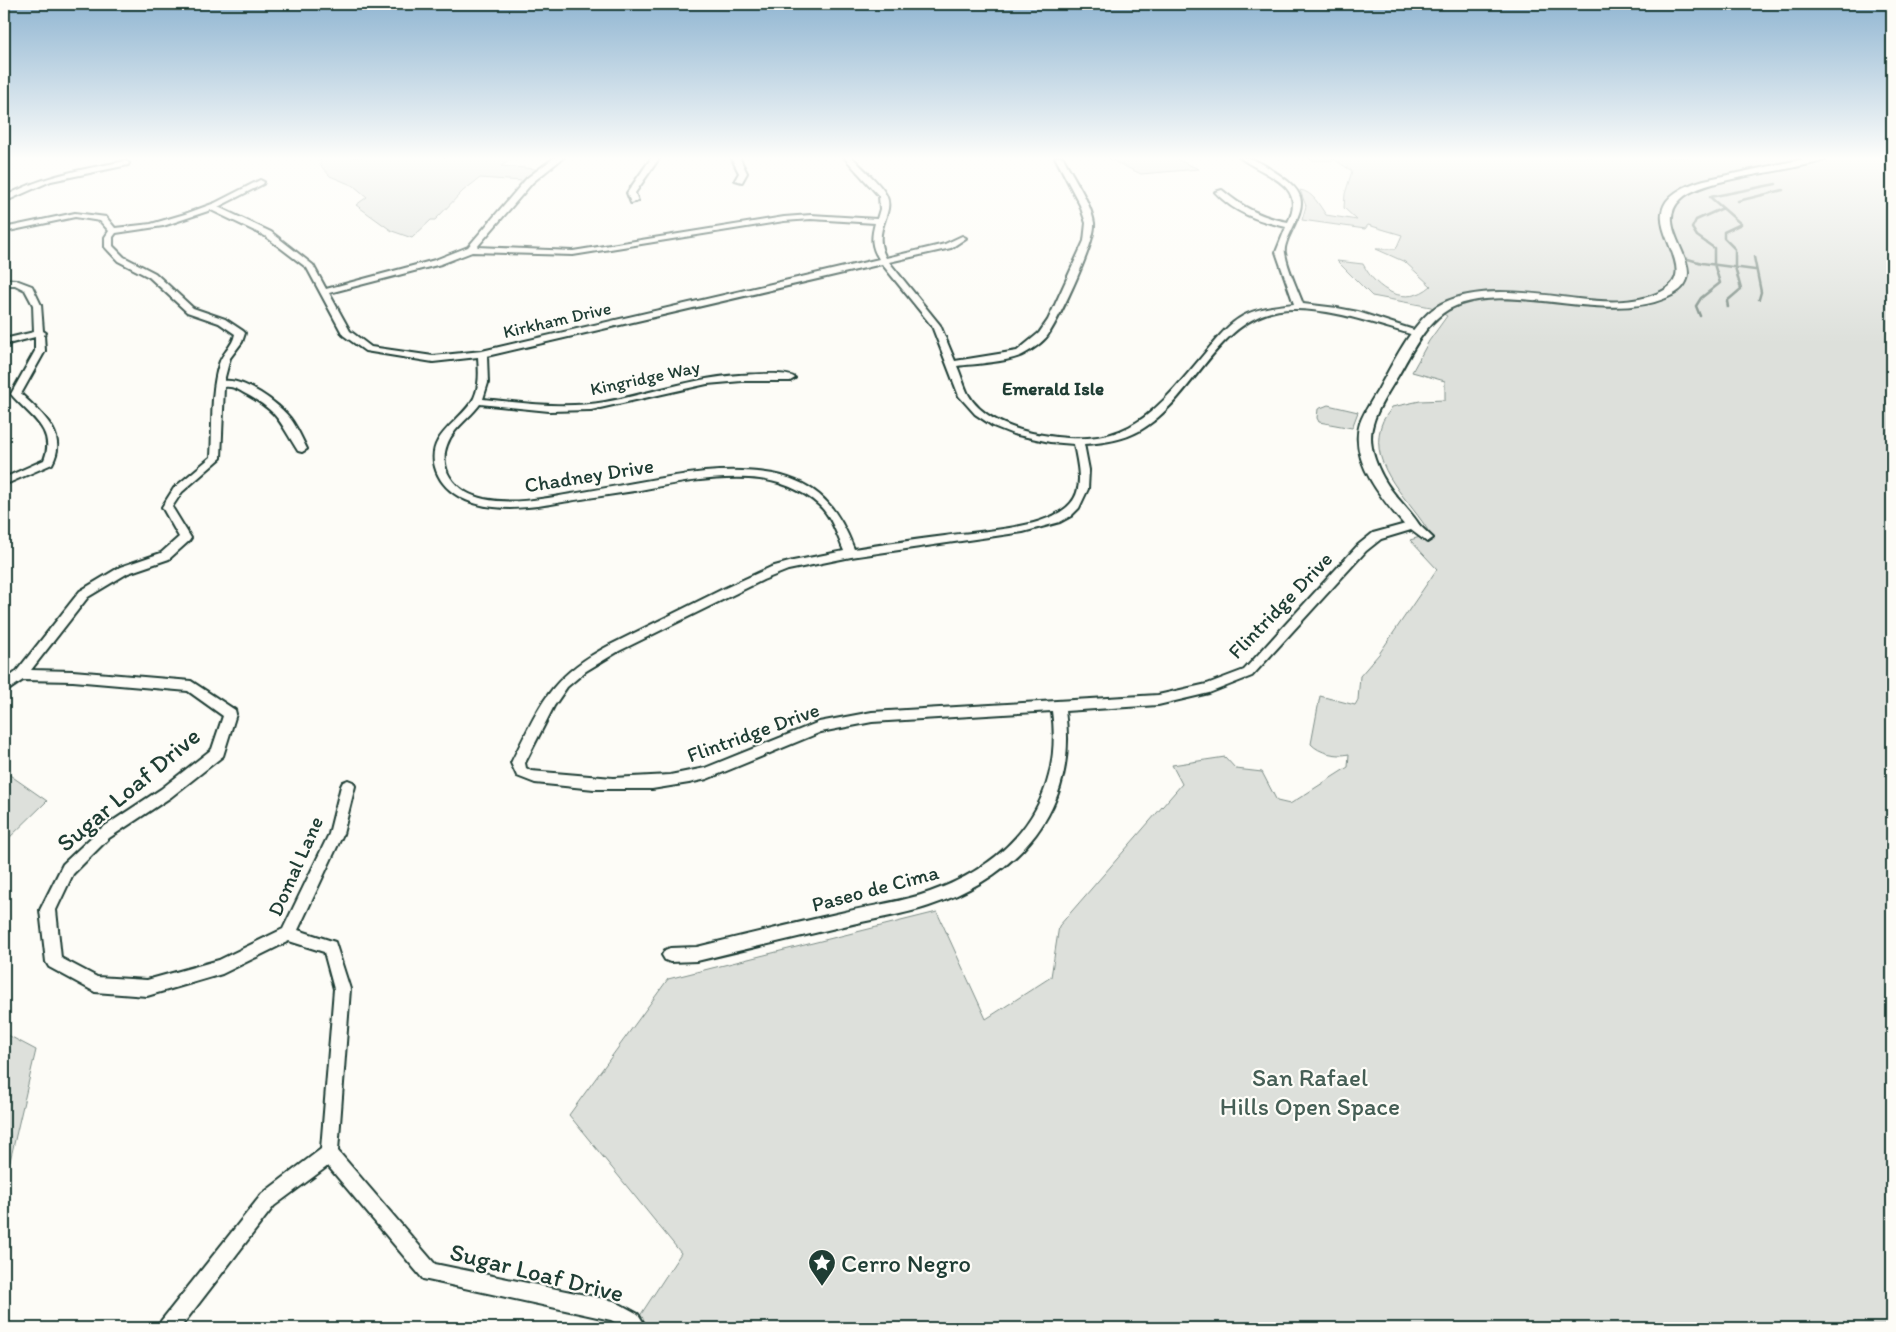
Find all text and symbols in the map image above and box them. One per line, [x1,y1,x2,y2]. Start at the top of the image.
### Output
street label: Kirkham Drive [501,297,613,343]
street label: Kingridge Way [588,356,702,400]
district label: Emerald Isle [1002,377,1104,400]
street label: Chadney Drive [523,452,655,498]
street label: Flintridge Drive [1223,546,1337,664]
street label: Flintridge Drive [683,696,823,768]
street label: Sugar Loaf Drive [50,720,206,858]
street label: Domal Lane [262,812,328,920]
street label: Paseo de Cima [809,859,941,917]
park label: San Rafael Hills Open Space [1220,1062,1400,1121]
street label: Sugar Loaf Drive [447,1236,627,1308]
place icon: Cerro Negro [807,1248,837,1287]
place label: Cerro Negro [841,1248,971,1278]

